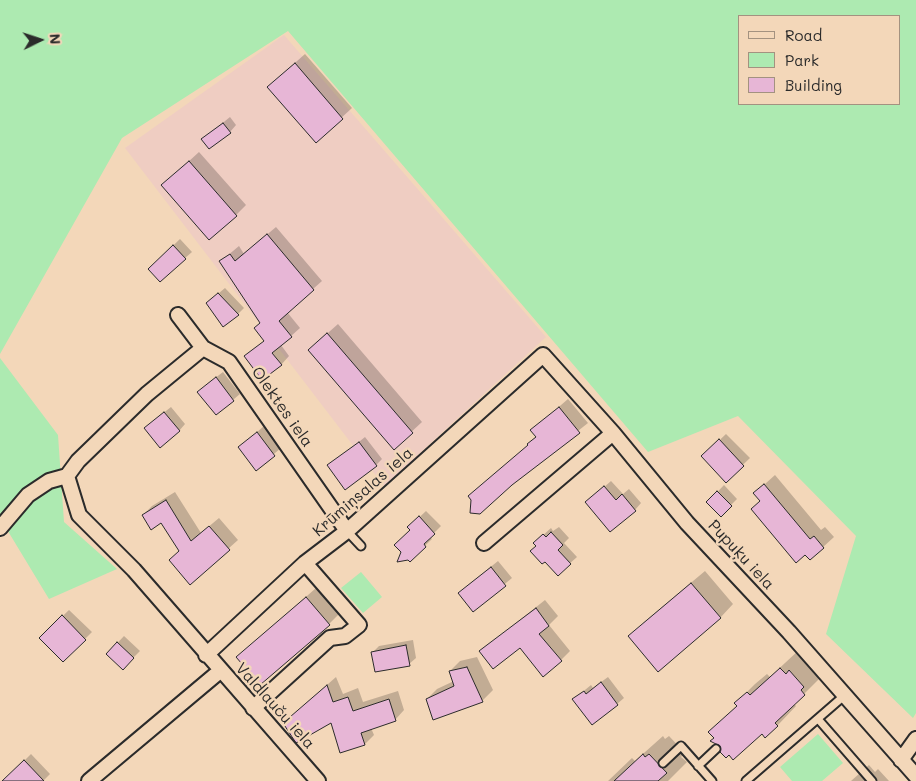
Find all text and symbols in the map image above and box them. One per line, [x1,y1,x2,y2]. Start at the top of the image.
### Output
north arrow [15,15,65,65]
legend [738,15,901,105]
text: Road [785,25,822,45]
text: N [46,33,65,45]
text: Park [785,50,819,70]
text: Building [785,75,842,95]
street label: Olektes iela [247,363,317,451]
street label: Krūmiņsalas iela [309,443,417,541]
street label: Pupuķu iela [704,516,778,594]
street label: Valdlauču iela [231,659,319,753]

